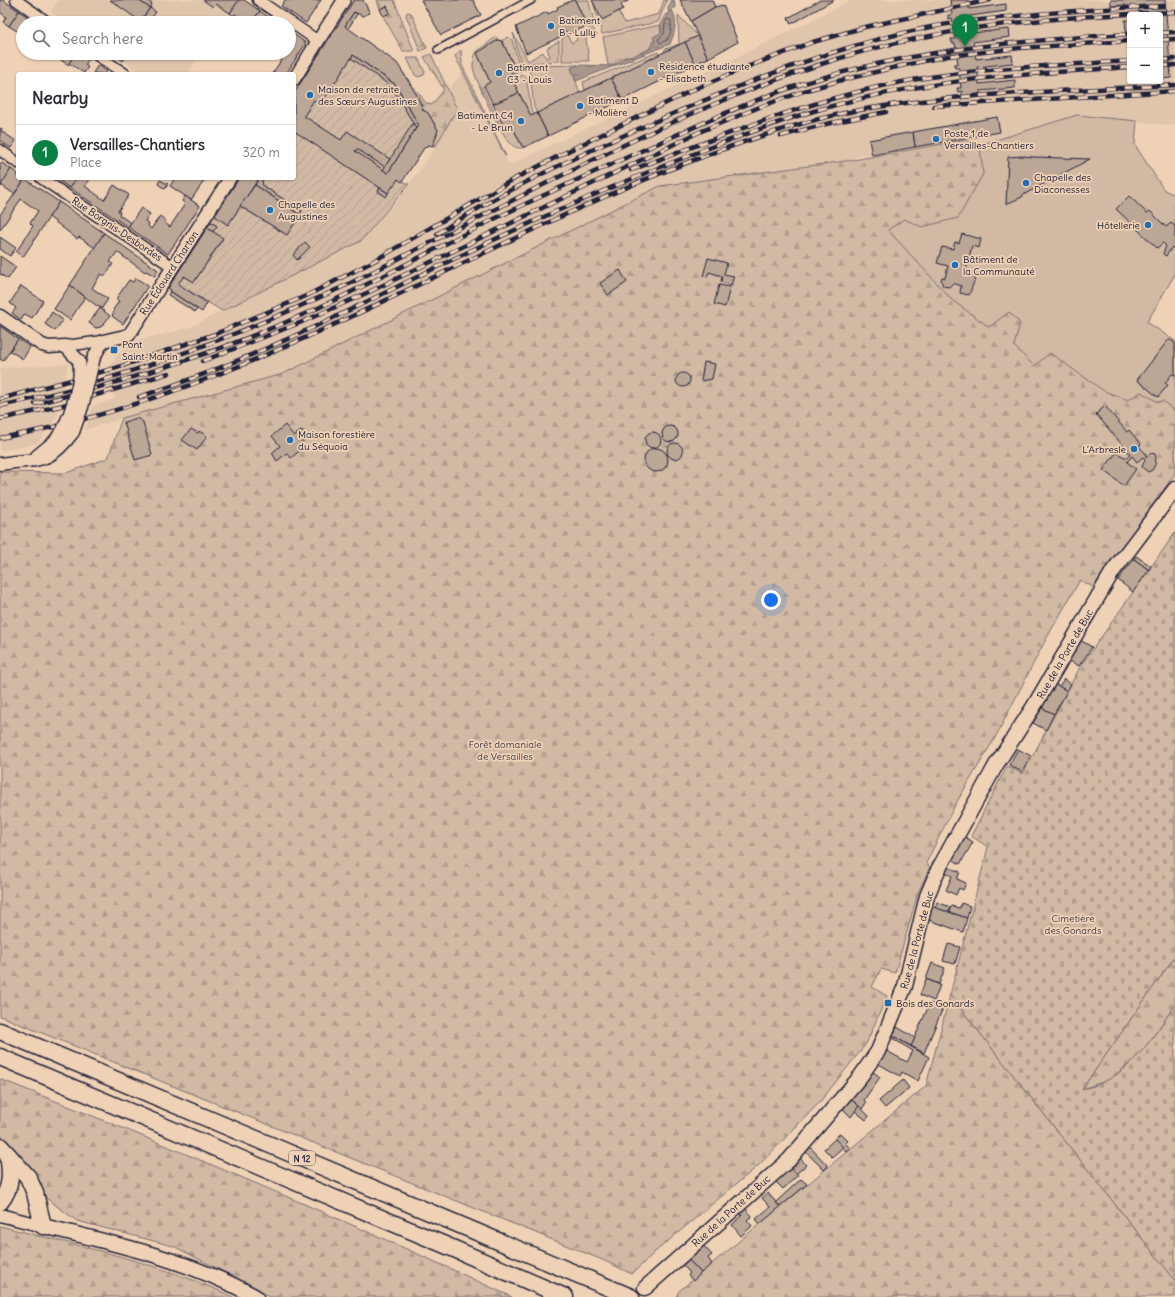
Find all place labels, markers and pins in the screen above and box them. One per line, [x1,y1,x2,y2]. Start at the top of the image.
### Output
place label: Batiment B - Lully [559,14,601,39]
pin: 1 [952,14,978,47]
marker: Batiment B - Lully [546,21,556,31]
place label: Résidence étudiante - Elisabeth [659,60,750,85]
place label: Batiment C3 - Louis [507,61,552,86]
marker: Résidence étudiante - Elisabeth [646,67,656,77]
marker: Batiment C3 - Louis [494,68,504,78]
place label: Maison de retraite des Sœurs Augustines [318,83,418,108]
marker: Maison de retraite des Sœurs Augustines [305,90,315,100]
place label: Batiment D - Molière [588,94,639,119]
marker: Batiment D - Molière [575,101,585,111]
place label: Batiment C4 - Le Brun [457,109,513,134]
marker: Batiment C4 - Le Brun [516,116,526,126]
place label: Poste 1 de Versailles-Chantiers [944,127,1034,152]
marker: Poste 1 de Versailles-Chantiers [931,134,941,144]
place label: Chapelle des Diaconesses [1034,171,1092,196]
marker: Chapelle des Diaconesses [1021,178,1031,188]
place label: Chapelle des Augustines [278,198,336,223]
marker: Chapelle des Augustines [265,205,275,215]
place label: Hôtellerie [1097,219,1140,232]
marker: Hôtellerie [1143,220,1153,230]
place label: Bâtiment de la Communauté [963,253,1035,278]
marker: Bâtiment de la Communauté [950,260,960,270]
place label: Pont Saint-Martin [122,338,178,363]
marker: Pont Saint-Martin [109,345,119,355]
place label: Maison forestière du Séquoia [298,428,375,453]
marker: Maison forestière du Séquoia [285,435,295,445]
place label: L’Arbresle [1082,443,1126,456]
marker: L’Arbresle [1129,444,1139,454]
place label: Bois des Gonards [896,997,975,1010]
marker: Bois des Gonards [883,998,893,1008]

